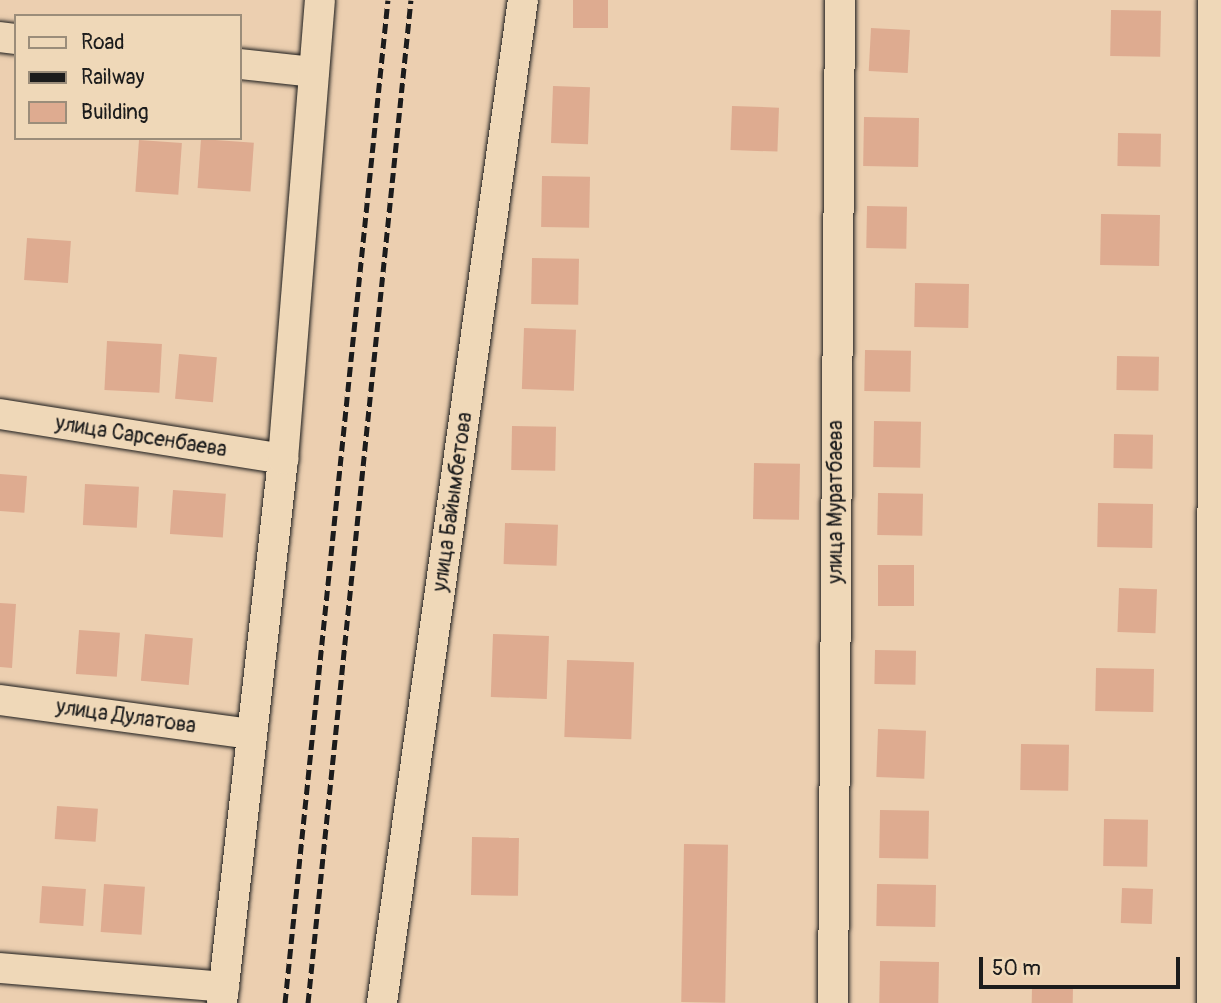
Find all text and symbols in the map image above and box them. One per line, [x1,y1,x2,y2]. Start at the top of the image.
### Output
legend [14,14,242,140]
text: Road [81,29,125,56]
text: Railway [81,64,145,91]
text: Building [81,99,148,126]
street label: улица Сарсенбаева [53,411,229,463]
street label: улица Байымбетова [428,411,478,593]
street label: улица Муратбаева [823,420,849,584]
street label: улица Дулатова [54,695,198,739]
scale bar [983,944,1184,988]
text: 50 m [992,955,1041,982]

